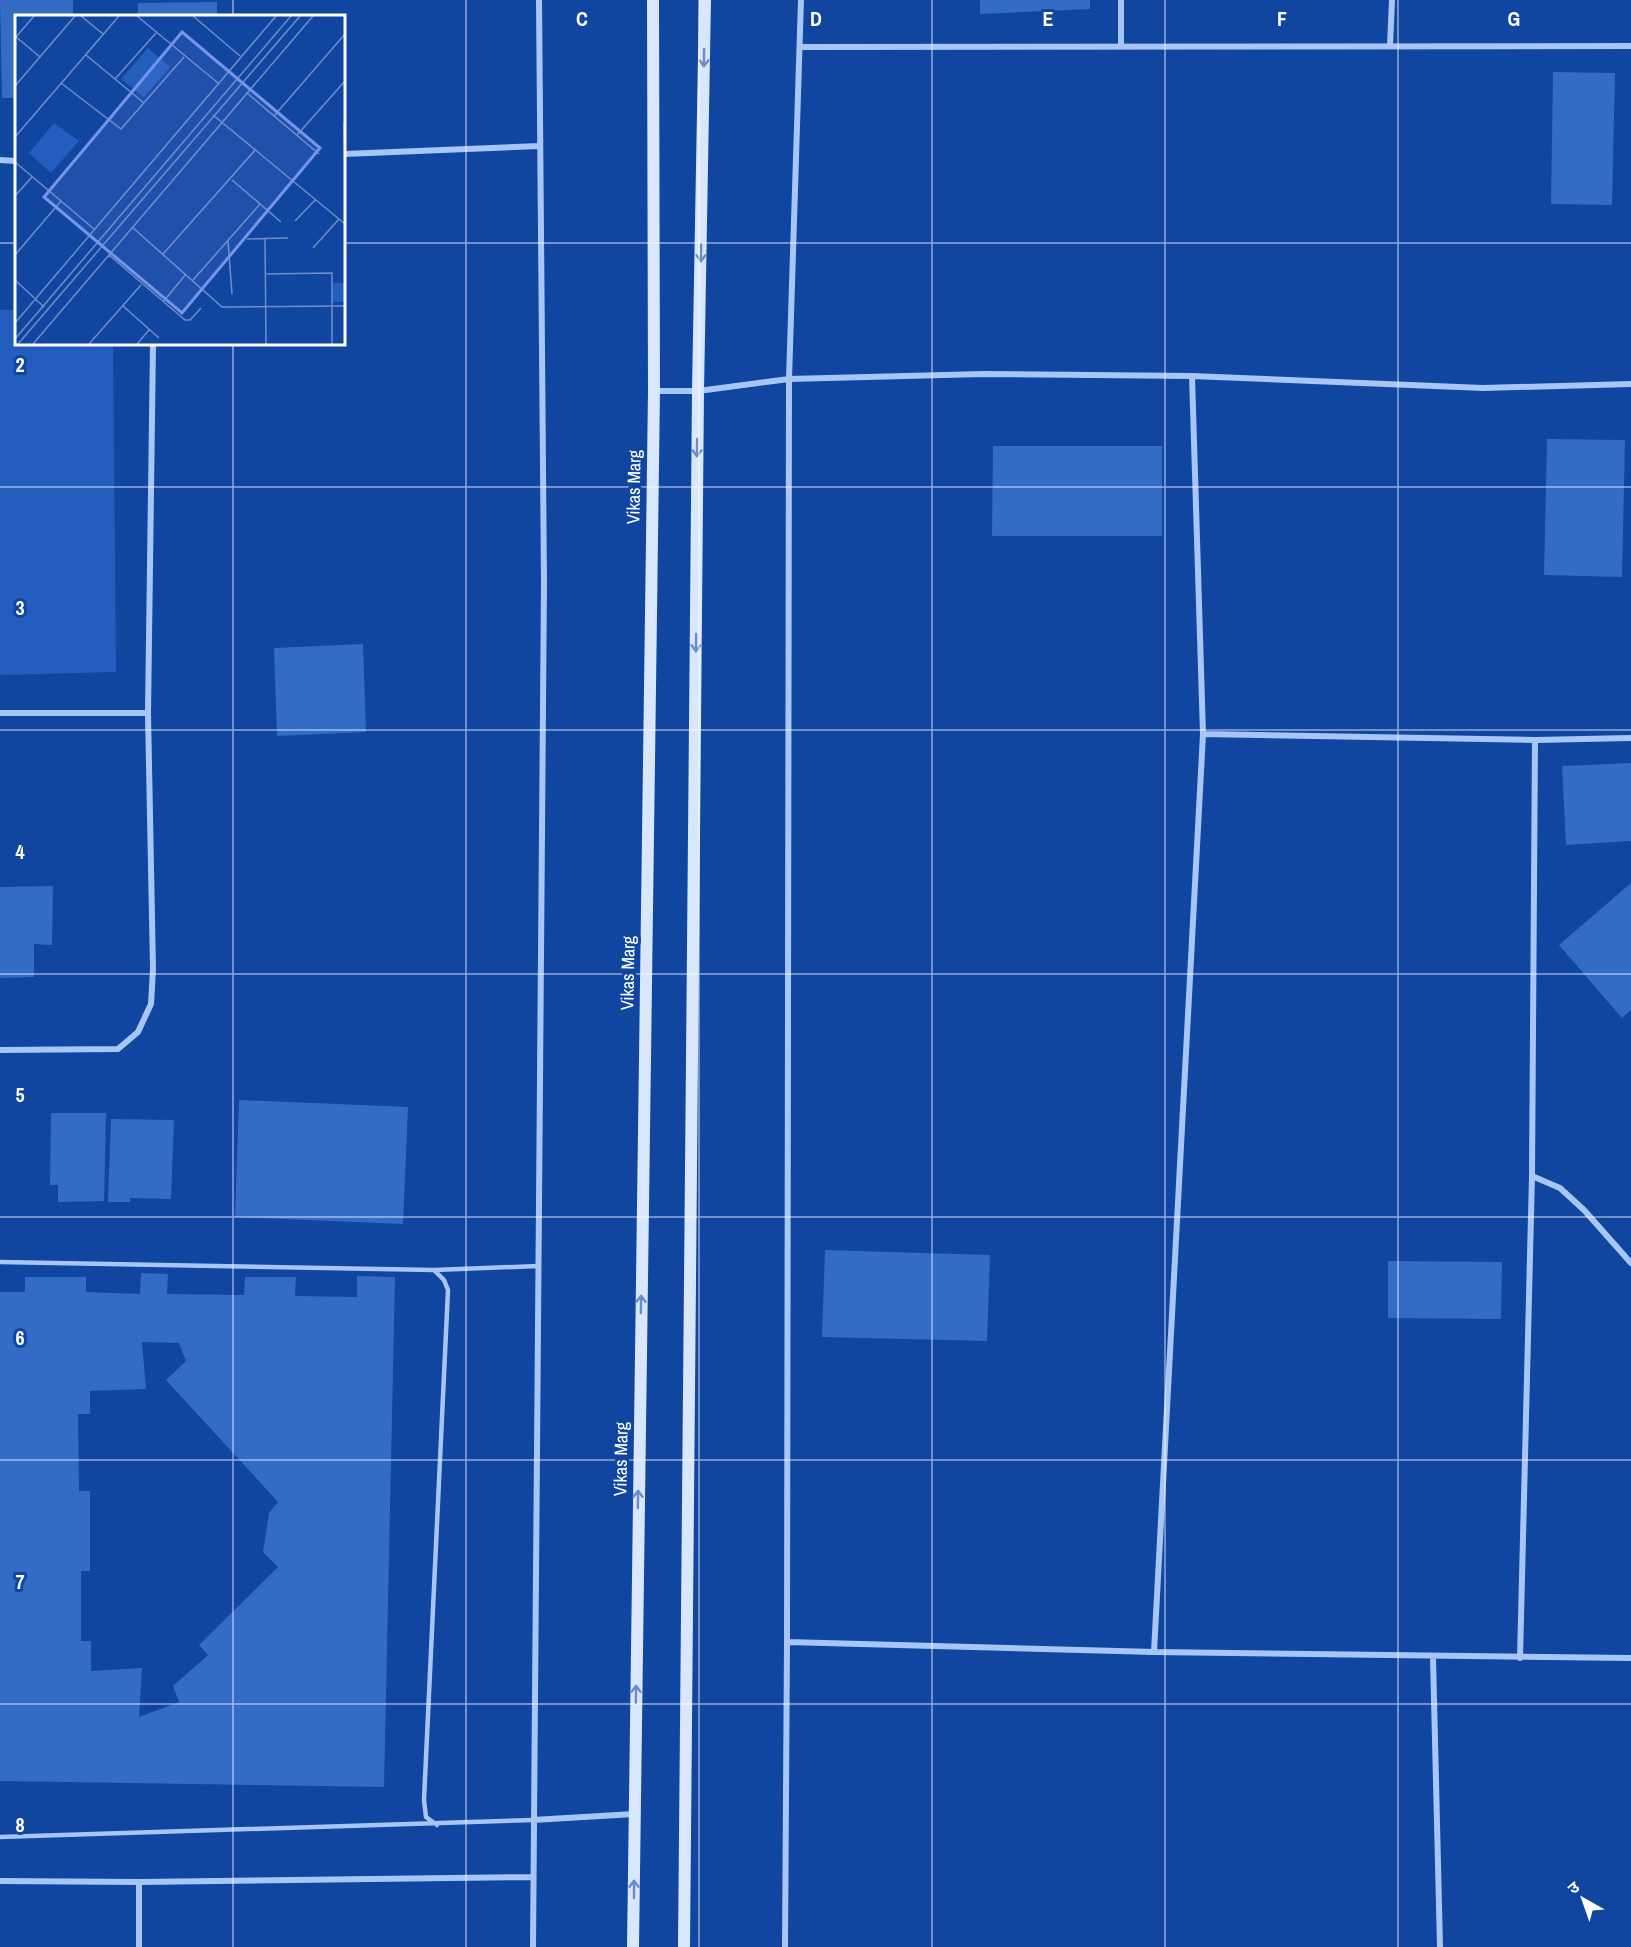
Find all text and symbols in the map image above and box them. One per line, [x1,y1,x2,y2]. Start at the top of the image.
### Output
text: C [576,5,588,32]
text: D [810,5,822,32]
text: E [1043,5,1054,32]
text: F [1277,5,1287,32]
text: G [1508,5,1520,32]
inset map [15,15,345,345]
one-way arrow [698,48,710,68]
one-way arrow [695,243,706,263]
text: 2 [15,351,25,378]
one-way arrow [691,438,703,458]
street label: Vikas Marg [620,449,647,524]
text: 3 [15,594,25,621]
one-way arrow [690,633,702,653]
text: 4 [15,838,25,865]
street label: Vikas Marg [614,935,641,1010]
text: 5 [15,1081,25,1108]
one-way arrow [635,1294,647,1314]
text: 6 [15,1324,25,1351]
street label: Vikas Marg [607,1421,634,1496]
one-way arrow [632,1489,644,1509]
text: 7 [15,1568,25,1595]
one-way arrow [630,1684,642,1704]
text: 8 [15,1811,25,1838]
north arrow [1553,1869,1613,1929]
text: उ [1563,1876,1584,1899]
one-way arrow [628,1879,640,1899]

